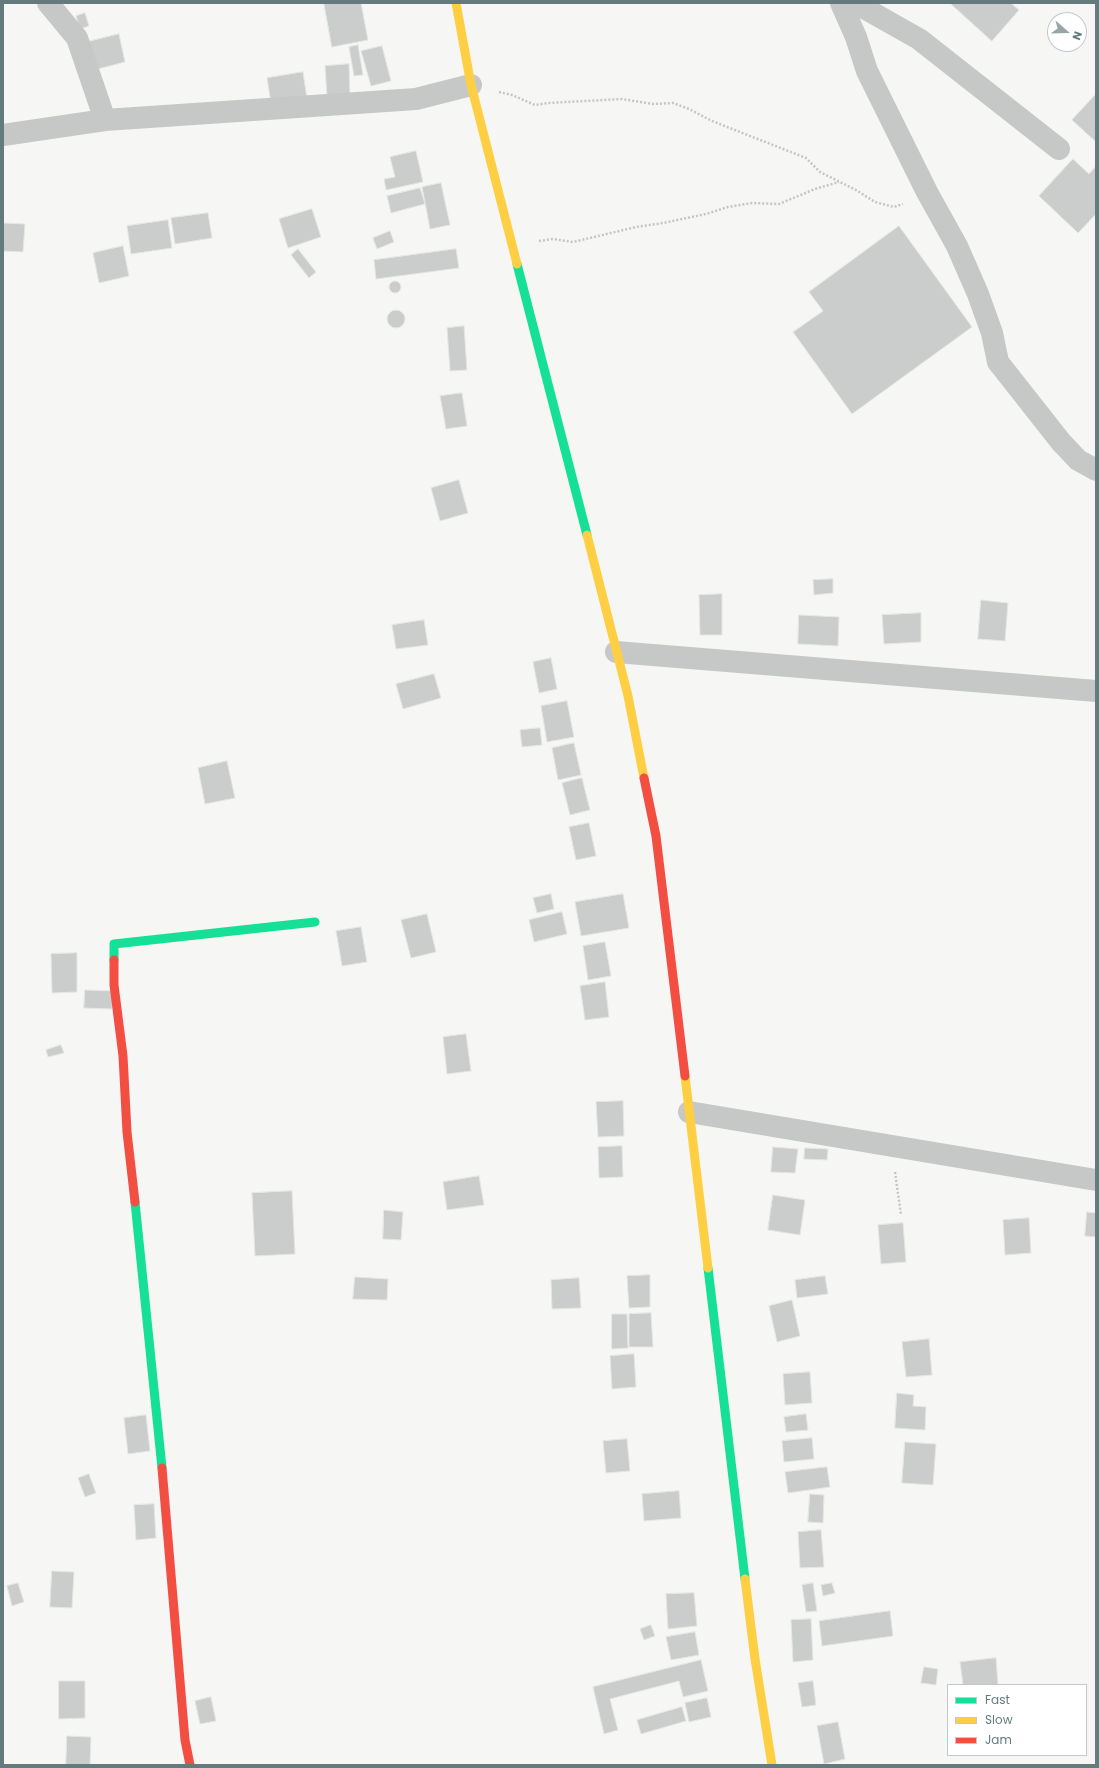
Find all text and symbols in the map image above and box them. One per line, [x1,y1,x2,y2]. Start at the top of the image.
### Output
north arrow [1047,12,1087,52]
text: N [1068,29,1086,42]
legend [947,1684,1087,1756]
text: Fast [985,1691,1010,1708]
text: Slow [985,1711,1013,1728]
text: Jam [985,1731,1012,1748]

